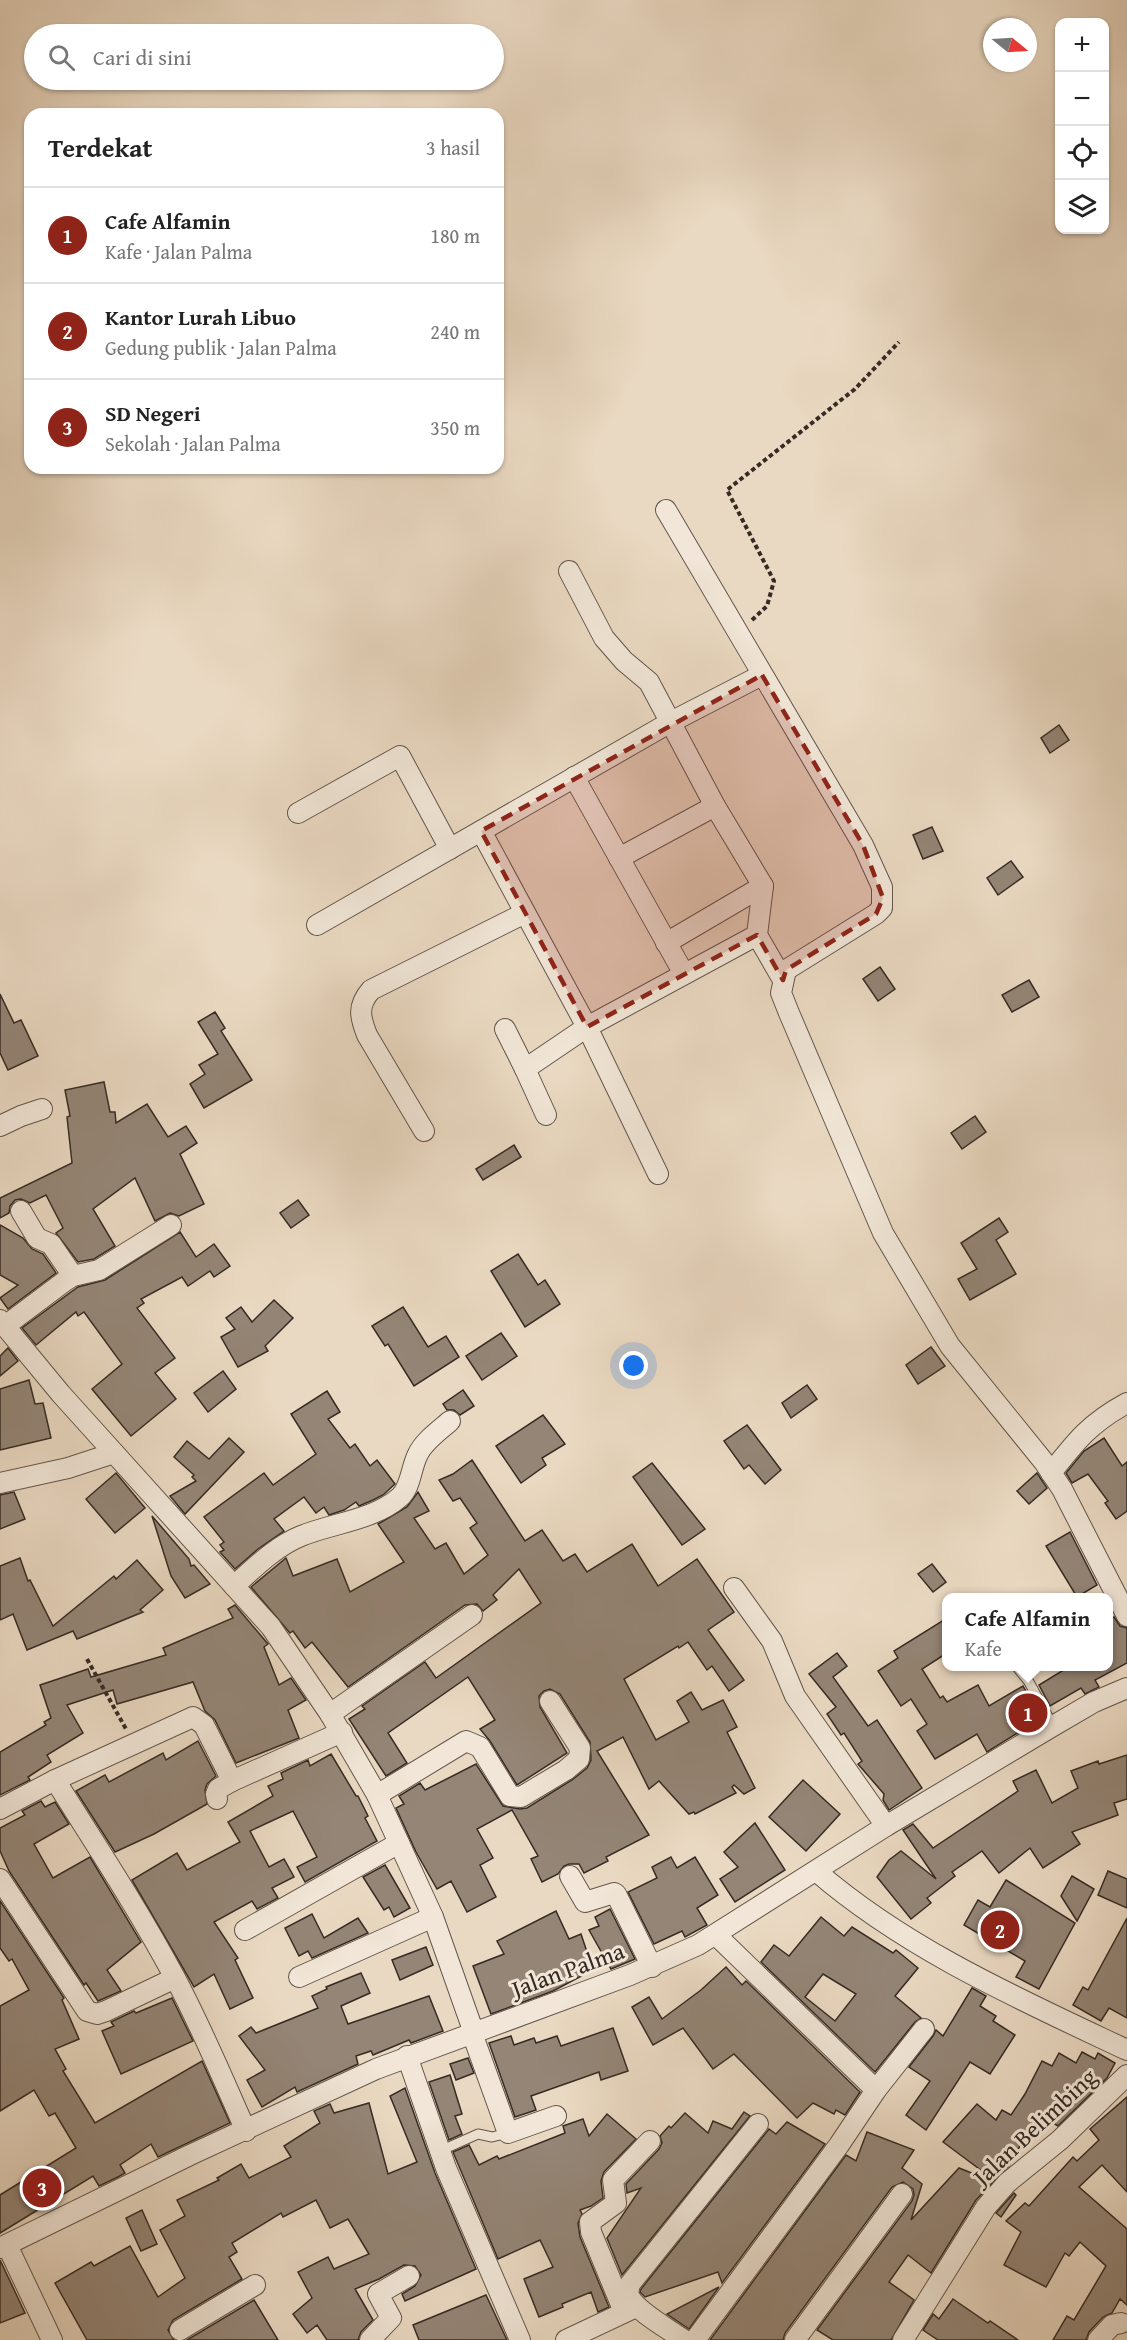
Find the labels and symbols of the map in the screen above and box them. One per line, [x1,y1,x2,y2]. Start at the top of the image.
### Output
north arrow [983,18,1037,72]
your location [619,1351,648,1380]
pin: 1 [1008,1690,1048,1736]
pin: 2 [980,1908,1020,1952]
street label: Jalan Palma [504,1933,630,2007]
street label: Jalan Belimbing [963,2060,1105,2195]
pin: 3 [22,2166,62,2210]

